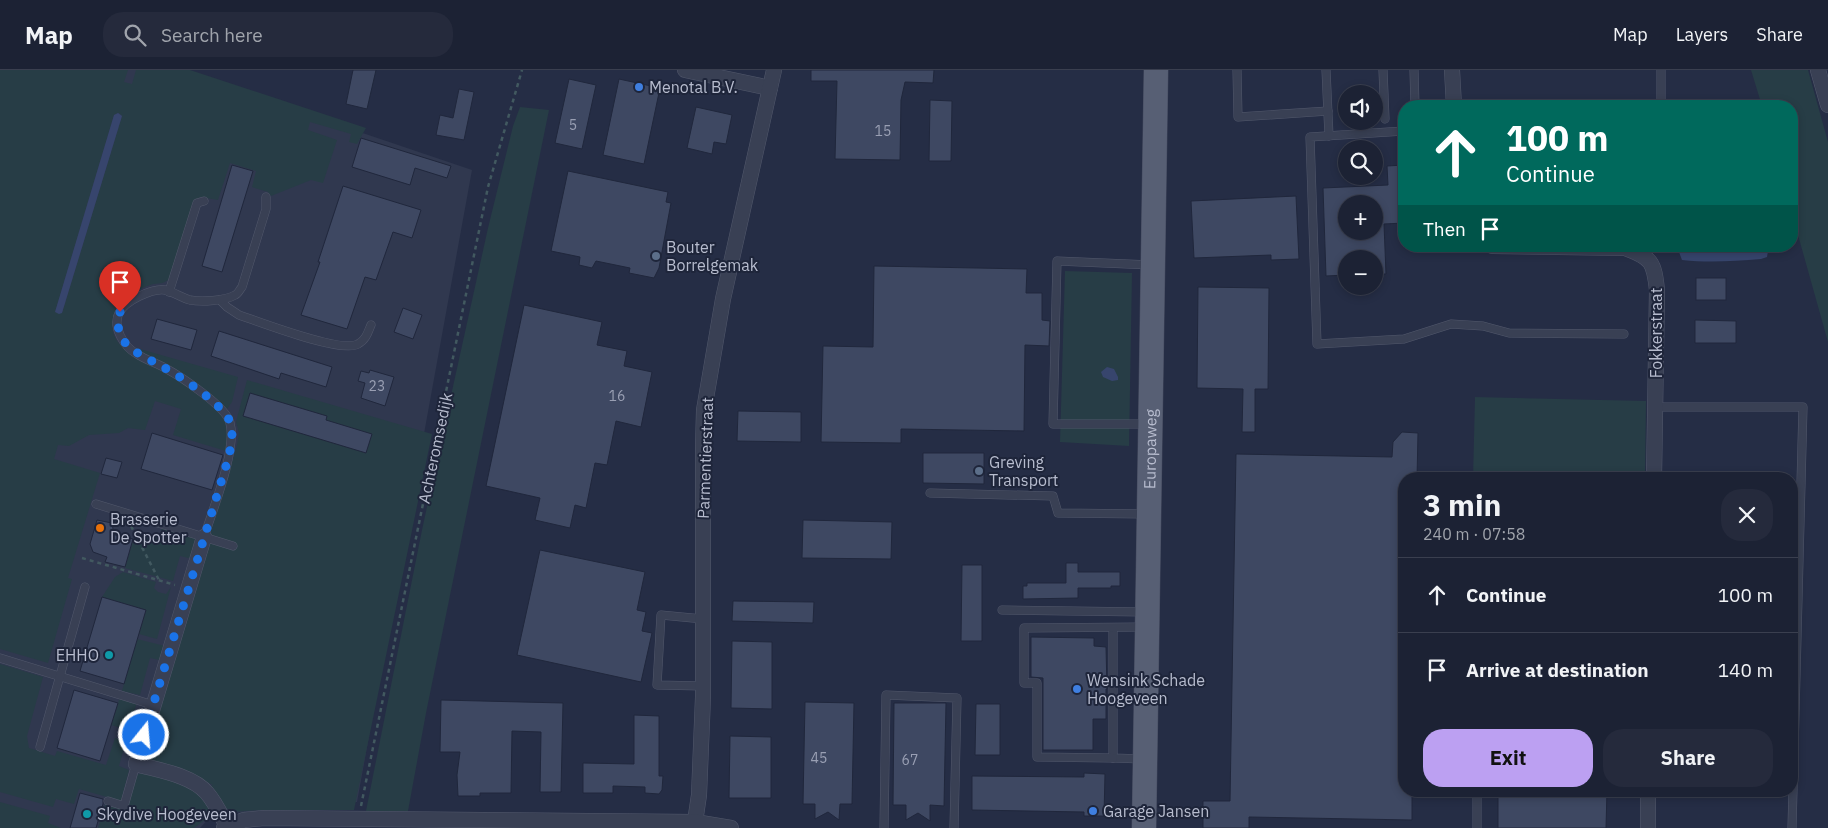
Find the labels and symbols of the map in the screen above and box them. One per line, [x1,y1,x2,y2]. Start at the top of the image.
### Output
place label: Menotal B.V. [649,77,738,97]
marker: Menotal B.V. [633,81,645,93]
house number: 5 [569,116,577,134]
house number: 15 [875,122,891,140]
place label: Bouter Borrelgemak [666,237,759,275]
marker: Bouter Borrelgemak [650,250,662,262]
pin [99,261,141,312]
street label: Fokkerstraat [1646,288,1666,378]
house number: 23 [369,377,385,395]
house number: 16 [609,387,625,405]
street label: Achteromsedijk [413,390,457,505]
street label: Parmentierstraat [693,397,717,519]
street label: Europaweg [1139,408,1161,489]
place label: Greving Transport [989,452,1058,490]
marker: Greving Transport [973,465,985,477]
place label: Brasserie De Spotter [110,509,187,547]
marker: Brasserie De Spotter [94,522,106,534]
place label: EHHO [56,645,99,665]
marker: EHHO [103,649,115,661]
place label: Wensink Schade Hoogeveen [1087,670,1205,708]
marker: Wensink Schade Hoogeveen [1071,683,1083,695]
position arrow [117,708,169,760]
house number: 45 [811,749,827,767]
house number: 67 [902,751,918,769]
place label: Garage Jansen [1103,801,1209,821]
place label: Skydive Hoogeveen [97,804,237,824]
marker: Garage Jansen [1087,805,1099,817]
marker: Skydive Hoogeveen [81,808,93,820]

